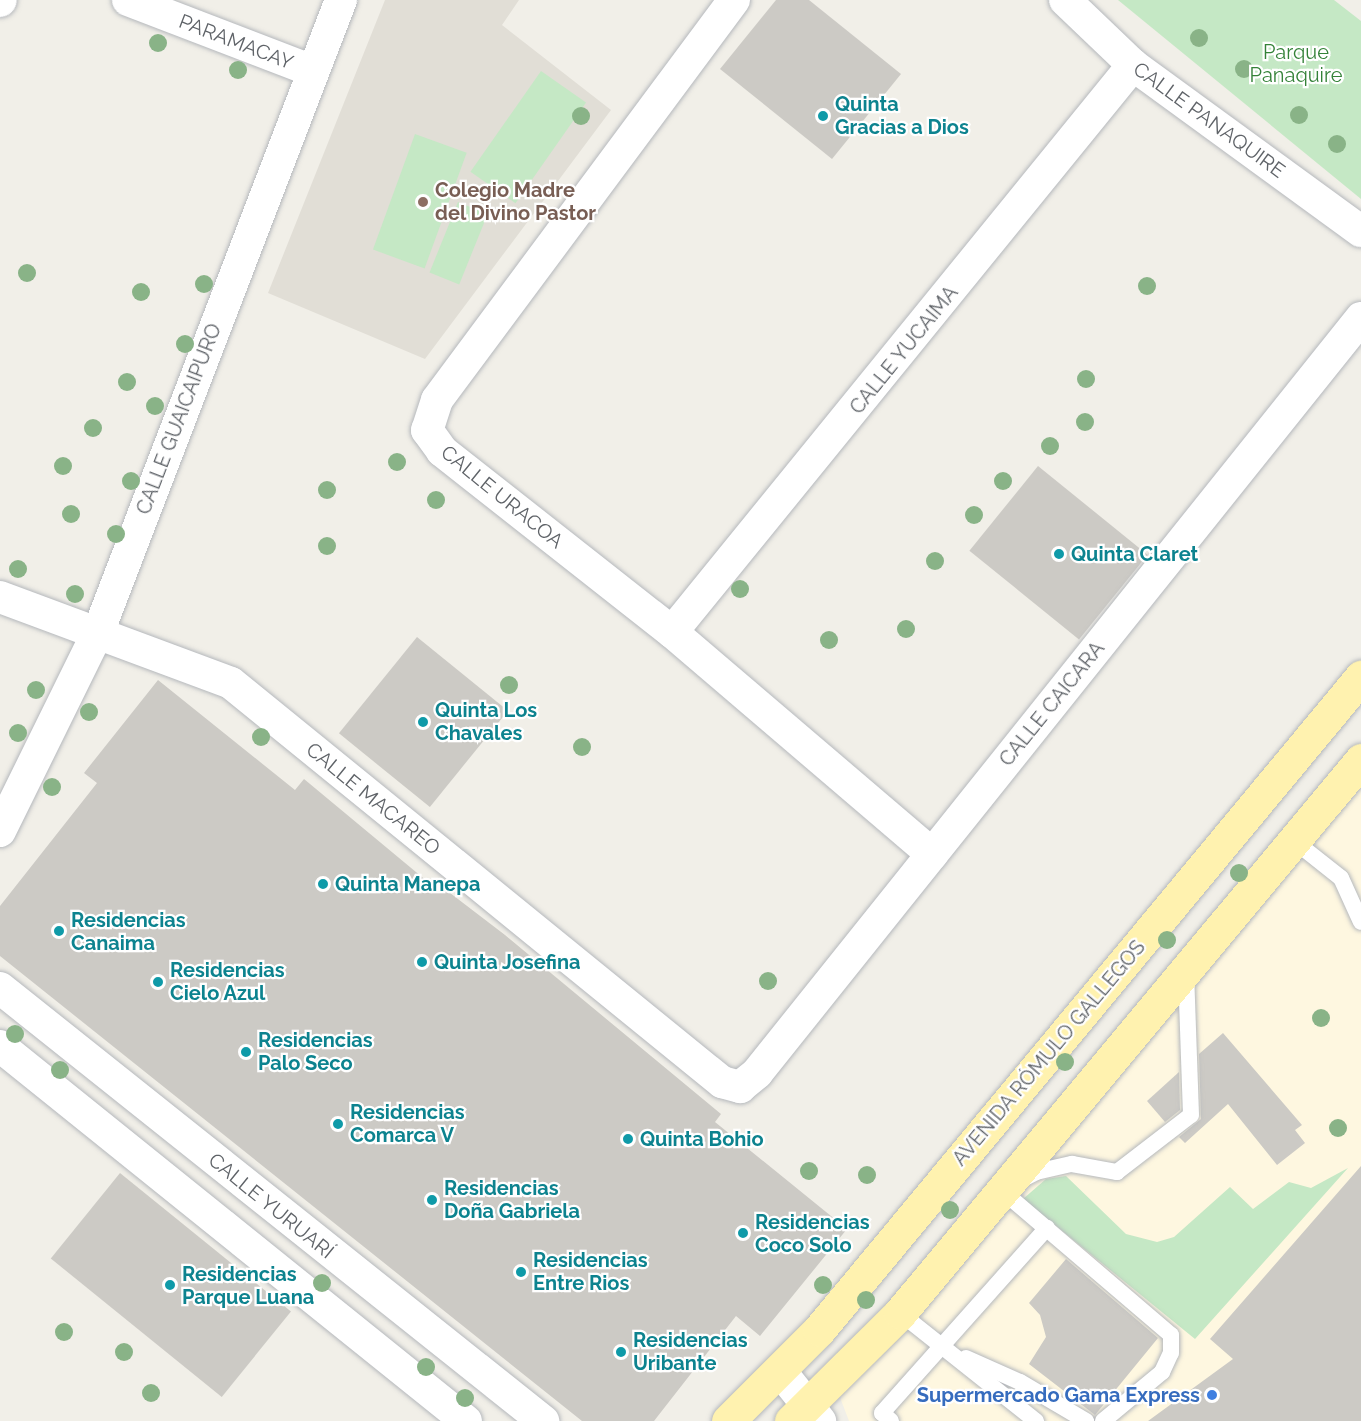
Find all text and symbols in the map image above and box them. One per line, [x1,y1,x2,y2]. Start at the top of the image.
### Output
street label: PARAMACAY [175,9,297,75]
park label: Parque Panaquire [1250,41,1342,88]
street label: CALLE PANAQUIRE [1129,57,1289,183]
place label: Quinta Gracias a Dios [835,92,969,139]
marker: Quinta Gracias a Dios [816,109,830,123]
place label: Colegio Madre del Divino Pastor [435,178,597,225]
marker: Colegio Madre del Divino Pastor [416,195,430,209]
street label: CALLE YUCAIMA [845,281,963,419]
street label: CALLE GUAICAIPURO [131,320,227,518]
street label: CALLE URACOA [436,440,568,554]
place label: Quinta Claret [1071,542,1198,566]
marker: Quinta Claret [1052,547,1066,561]
street label: CALLE CAICARA [994,637,1110,771]
place label: Quinta Los Chavales [435,698,537,745]
marker: Quinta Los Chavales [416,715,430,729]
street label: CALLE MACAREO [301,738,445,860]
place label: Quinta Manepa [335,872,480,896]
marker: Quinta Manepa [316,877,330,891]
place label: Residencias Canaima [71,908,186,955]
marker: Residencias Canaima [52,924,66,938]
street label: AVENIDA RÓMULO GALLEGOS [947,935,1151,1171]
place label: Quinta Josefina [434,950,581,974]
marker: Quinta Josefina [415,955,429,969]
place label: Residencias Cielo Azul [170,958,285,1005]
marker: Residencias Cielo Azul [151,975,165,989]
place label: Residencias Palo Seco [258,1028,373,1075]
marker: Residencias Palo Seco [239,1045,253,1059]
place label: Residencias Comarca V [350,1100,465,1147]
marker: Residencias Comarca V [331,1117,345,1131]
place label: Quinta Bohio [640,1127,764,1151]
marker: Quinta Bohio [621,1132,635,1146]
street label: CALLE YURUARÍ [203,1148,339,1264]
place label: Residencias Doña Gabriela [444,1176,580,1223]
marker: Residencias Doña Gabriela [425,1193,439,1207]
place label: Residencias Coco Solo [755,1210,870,1257]
marker: Residencias Coco Solo [736,1226,750,1240]
place label: Residencias Entre Rios [533,1248,648,1295]
place label: Residencias Parque Luana [182,1262,314,1309]
marker: Residencias Entre Rios [514,1265,528,1279]
marker: Residencias Parque Luana [163,1278,177,1292]
place label: Residencias Uribante [633,1328,748,1375]
marker: Residencias Uribante [614,1345,628,1359]
place label: Supermercado Gama Express [917,1383,1200,1407]
marker: Supermercado Gama Express [1205,1388,1219,1402]

